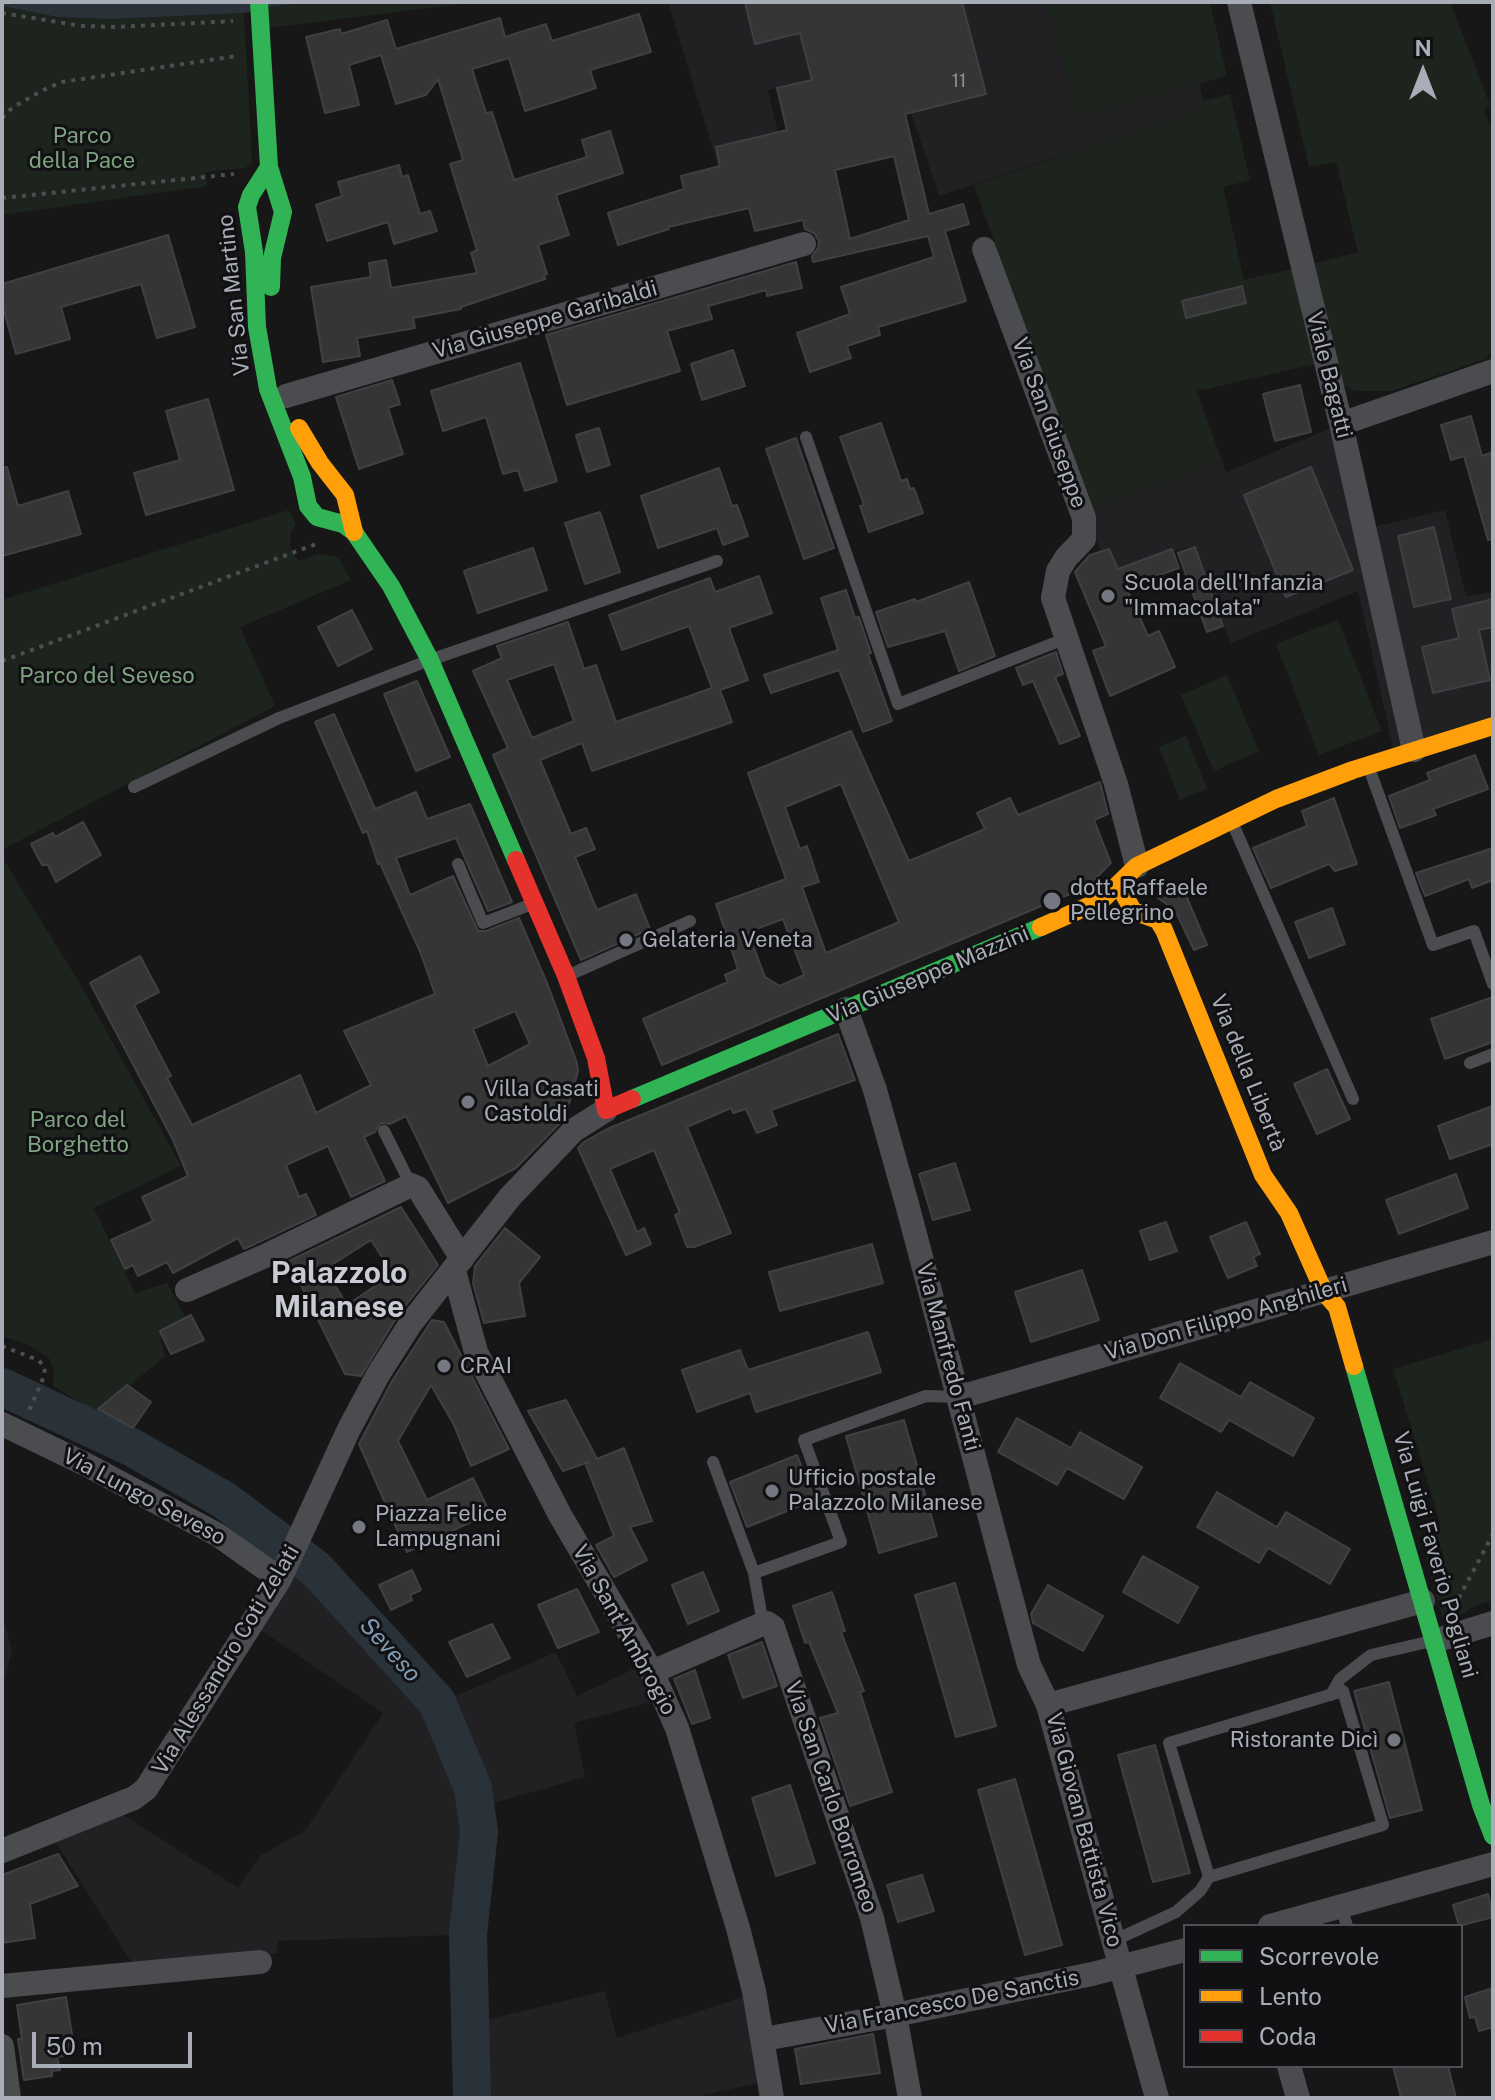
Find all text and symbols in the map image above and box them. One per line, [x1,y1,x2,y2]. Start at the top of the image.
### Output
north arrow [1383,32,1463,112]
text: N [1414,35,1432,61]
house number: 11 [952,70,966,92]
park label: Parco della Pace [29,123,135,174]
street label: Via San Martino [212,213,256,377]
street label: Via Giuseppe Garibaldi [430,275,660,365]
street label: Viale Bagatti [1300,309,1358,441]
street label: Via San Giuseppe [1006,334,1092,512]
place label: Scuola dell'Infanzia "Immacolata" [1124,570,1323,622]
marker: Scuola dell'Infanzia "Immacolata" [1099,587,1117,605]
park label: Parco del Seveso [19,663,195,689]
place label: dott. Raffaele Pellegrino [1070,875,1208,926]
marker: dott. Raffaele Pellegrino [1041,890,1063,912]
street label: Via Giuseppe Mazzini [823,921,1033,1029]
place label: Gelateria Veneta [642,927,813,953]
marker: Gelateria Veneta [617,931,635,949]
street label: Via della Libertà [1205,991,1291,1155]
place label: Villa Casati Castoldi [484,1076,599,1128]
marker: Villa Casati Castoldi [459,1093,477,1111]
park label: Parco del Borghetto [27,1107,129,1158]
district label: Palazzolo Milanese [271,1256,407,1326]
street label: Via Manfredo Fanti [910,1260,986,1454]
street label: Via Don Filippo Anghileri [1102,1272,1350,1366]
place label: CRAI [460,1353,512,1379]
marker: CRAI [435,1357,453,1375]
street label: Via Luigi Faverio Pogliani [1387,1429,1483,1681]
street label: Via Lungo Seveso [58,1443,230,1551]
place label: Ufficio postale Palazzolo Milanese [788,1465,983,1516]
marker: Ufficio postale Palazzolo Milanese [763,1482,781,1500]
place label: Piazza Felice Lampugnani [375,1501,507,1552]
marker: Piazza Felice Lampugnani [350,1518,368,1536]
street label: Via Alessandro Coti Zelati [147,1540,305,1780]
street label: Via Sant'Ambrogio [566,1540,682,1720]
water label: Seveso [353,1612,427,1688]
street label: Via San Carlo Borromeo [779,1678,883,1916]
street label: Via Giovan Battista Vico [1040,1710,1128,1950]
place label: Ristorante Dicì [1230,1727,1378,1753]
marker: Ristorante Dicì [1385,1731,1403,1749]
legend [1183,1924,1463,2068]
text: Scorrevole [1259,1942,1379,1970]
street label: Via Francesco De Sanctis [823,1964,1081,2040]
text: Lento [1259,1982,1322,2010]
scale bar [36,2016,196,2066]
text: Coda [1259,2022,1317,2050]
text: 50 m [46,2032,103,2060]

